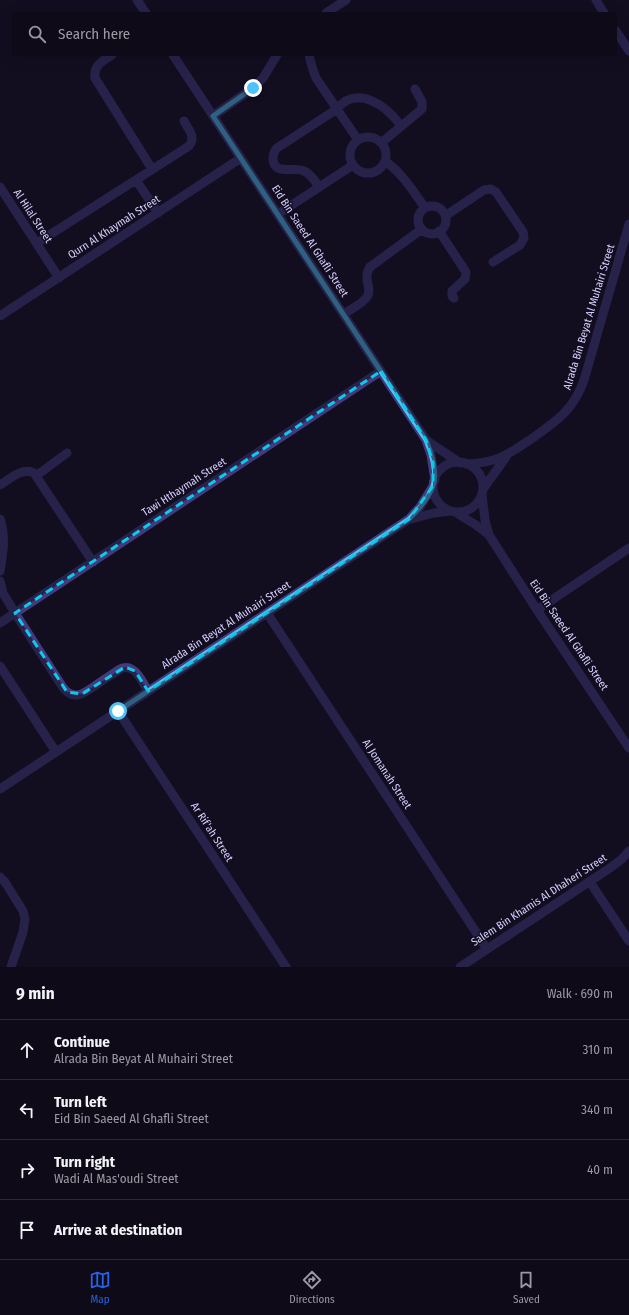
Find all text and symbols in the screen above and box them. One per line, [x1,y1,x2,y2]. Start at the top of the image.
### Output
search box [12,12,617,56]
icon: search [26,23,48,45]
text: Search here [58,25,130,43]
route end [244,79,262,97]
street label: Eid Bin Saeed Al Ghafli Street [269,183,351,300]
street label: Al Hilal Street [11,187,55,246]
street label: Qurn Al Khaymah Street [66,192,163,262]
street label: Alrada Bin Beyat Al Muhairi Street [561,242,617,391]
street label: Tawi Hthaymah Street [139,455,229,519]
street label: Eid Bin Saeed Al Ghafli Street [527,577,611,693]
street label: Alrada Bin Beyat Al Muhairi Street [159,578,293,672]
route start [109,702,127,720]
street label: Al Jomanah Street [360,737,415,812]
street label: Ar Rif'ah Street [188,800,236,864]
street label: Salem Bin Khamis Al Dhaheri Street [469,851,610,949]
text: 9 min [16,983,55,1004]
text: Walk · 690 m [547,986,613,1001]
text: Continue [54,1033,110,1051]
icon: ahead [16,1039,38,1061]
text: 310 m [583,1042,613,1057]
text: Alrada Bin Beyat Al Muhairi Street [54,1051,233,1066]
text: Turn left [54,1093,107,1111]
icon: left [16,1099,38,1121]
text: 340 m [581,1102,613,1117]
text: Eid Bin Saeed Al Ghafli Street [54,1111,209,1126]
text: Turn right [54,1153,115,1171]
icon: right [16,1159,38,1181]
text: 40 m [587,1162,613,1177]
text: Wadi Al Mas'oudi Street [54,1171,179,1186]
icon: arrive [16,1219,38,1241]
text: Arrive at destination [54,1221,182,1239]
tab: Map [89,1269,111,1306]
tab: Directions [289,1269,335,1306]
tab: Saved [513,1269,540,1306]

